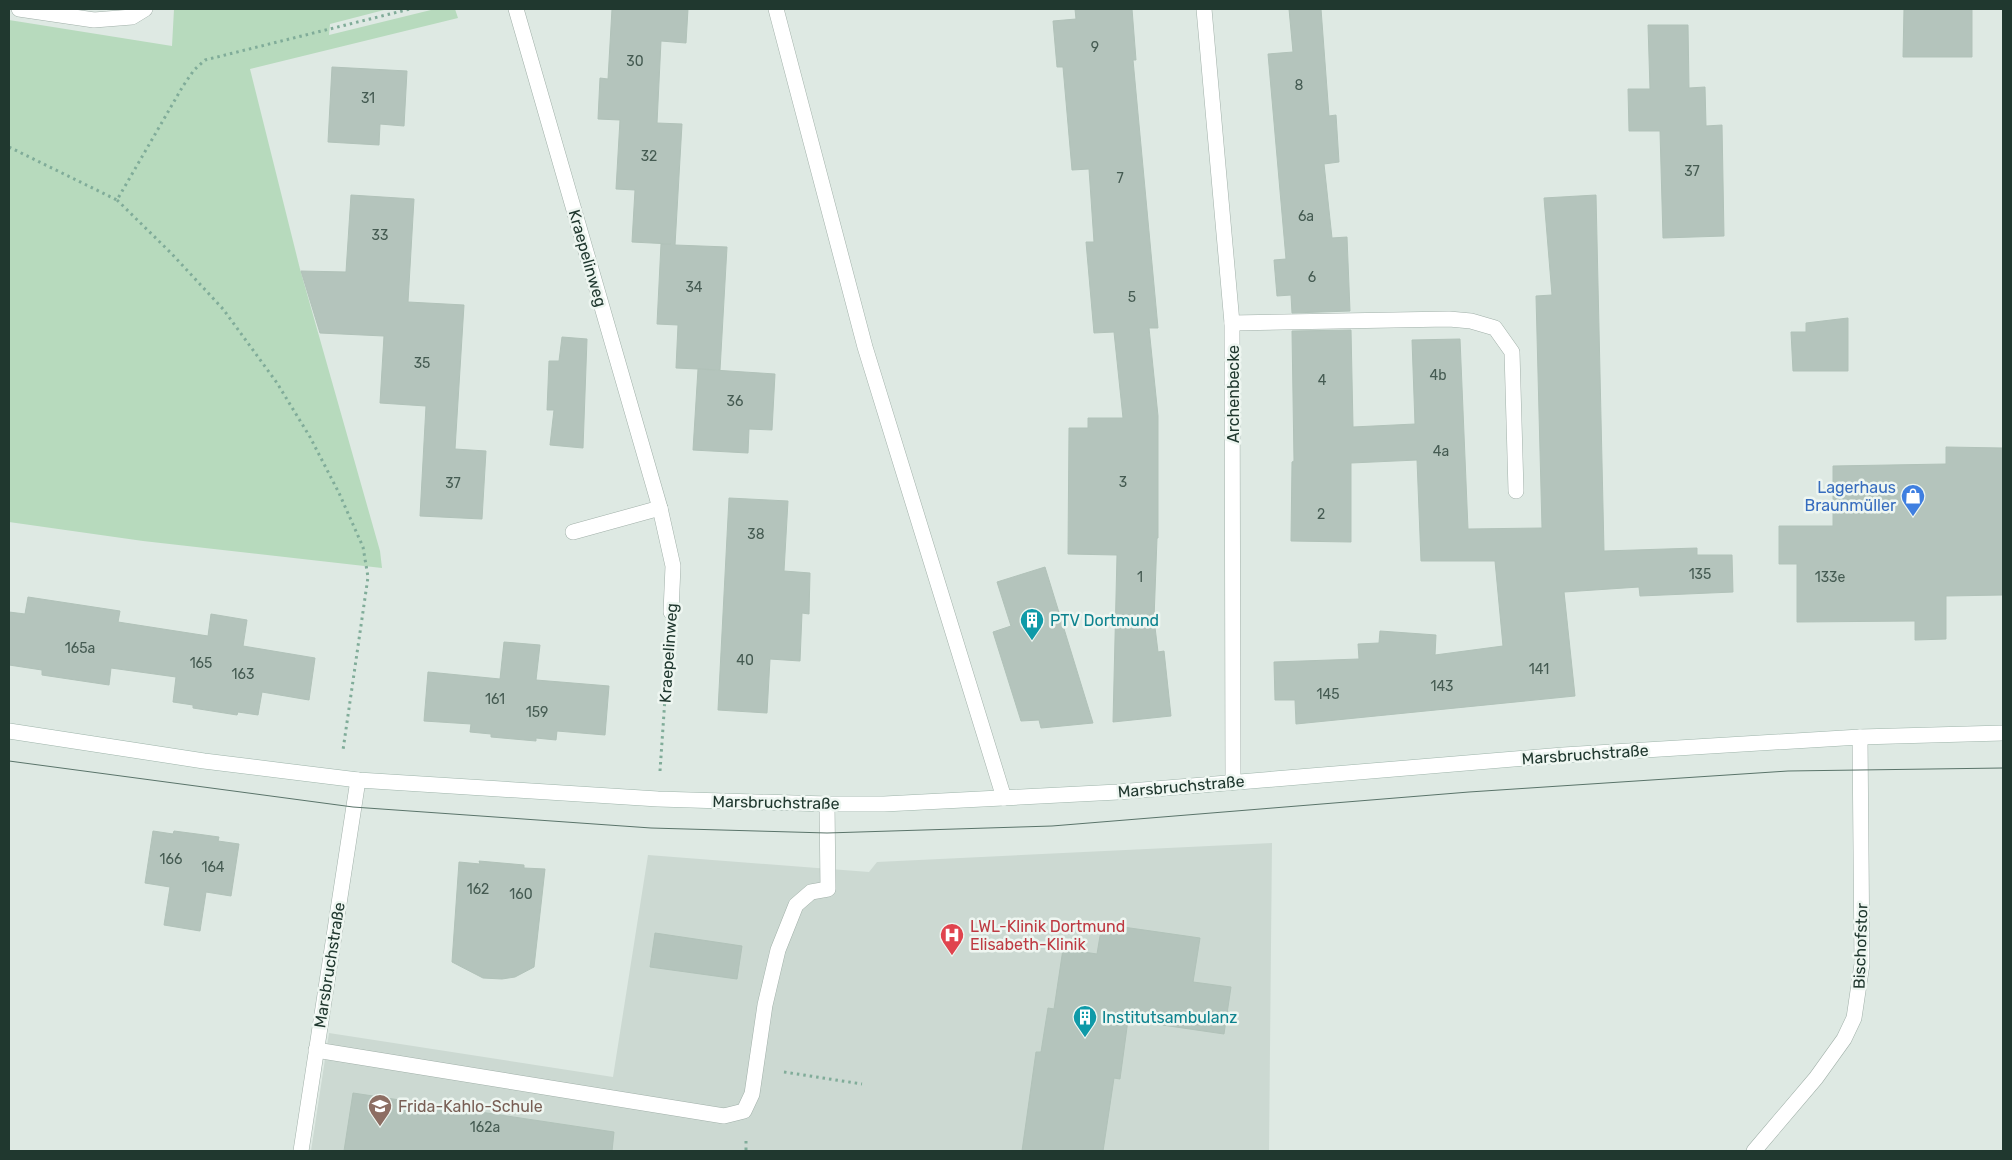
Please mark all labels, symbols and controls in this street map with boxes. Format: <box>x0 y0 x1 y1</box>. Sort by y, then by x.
house number: 9 <box>1091 39 1099 56</box>
house number: 30 <box>626 53 644 70</box>
house number: 8 <box>1295 77 1304 94</box>
house number: 31 <box>361 90 375 107</box>
house number: 32 <box>641 148 657 165</box>
house number: 37 <box>1684 163 1700 180</box>
house number: 7 <box>1116 170 1124 187</box>
street label: Kraepelinweg <box>565 207 610 309</box>
house number: 6a <box>1298 208 1314 225</box>
house number: 33 <box>372 227 388 244</box>
house number: 6 <box>1308 269 1316 286</box>
house number: 34 <box>685 279 703 296</box>
house number: 5 <box>1128 289 1136 306</box>
street label: Archenbecke <box>1224 345 1243 443</box>
house number: 35 <box>414 355 430 372</box>
house number: 4b <box>1429 367 1447 384</box>
house number: 4 <box>1318 372 1327 389</box>
house number: 36 <box>727 393 743 410</box>
house number: 4a <box>1433 443 1449 460</box>
house number: 3 <box>1119 474 1127 491</box>
house number: 37 <box>445 475 461 492</box>
place label: Lagerhaus Braunmüller <box>1805 478 1896 515</box>
shop icon: Lagerhaus Braunmüller <box>1900 483 1926 517</box>
house number: 2 <box>1317 506 1325 523</box>
house number: 38 <box>747 526 765 543</box>
house number: 135 <box>1689 566 1711 583</box>
house number: 1 <box>1137 569 1143 586</box>
house number: 133e <box>1815 569 1845 586</box>
street label: Kraepelinweg <box>656 602 681 704</box>
building icon: PTV Dortmund <box>1019 607 1045 641</box>
place label: PTV Dortmund <box>1050 611 1159 630</box>
house number: 165a <box>65 640 95 657</box>
house number: 40 <box>736 652 754 669</box>
house number: 165 <box>190 655 212 672</box>
house number: 141 <box>1529 661 1549 678</box>
house number: 163 <box>232 666 254 683</box>
house number: 143 <box>1430 678 1454 695</box>
house number: 145 <box>1316 686 1340 703</box>
house number: 161 <box>485 691 505 708</box>
house number: 159 <box>526 704 548 721</box>
street label: Marsbruchstraße <box>1521 741 1649 768</box>
street label: Marsbruchstraße <box>1117 771 1245 802</box>
street label: Marsbruchstraße <box>712 792 840 813</box>
house number: 166 <box>160 851 182 868</box>
house number: 164 <box>201 859 225 876</box>
house number: 162 <box>467 881 489 898</box>
house number: 160 <box>509 886 533 903</box>
street label: Marsbruchstraße <box>310 901 349 1029</box>
street label: Bischofstor <box>1850 903 1871 989</box>
place label: LWL-Klinik Dortmund Elisabeth-Klinik <box>970 917 1125 954</box>
hospital icon: LWL-Klinik Dortmund Elisabeth-Klinik <box>939 922 965 956</box>
building icon: Institutsambulanz <box>1072 1004 1098 1038</box>
place label: Institutsambulanz <box>1102 1008 1237 1027</box>
school or university icon: Frida-Kahlo-Schule <box>367 1093 393 1127</box>
place label: Frida-Kahlo-Schule <box>398 1097 543 1116</box>
house number: 162a <box>470 1119 500 1136</box>

